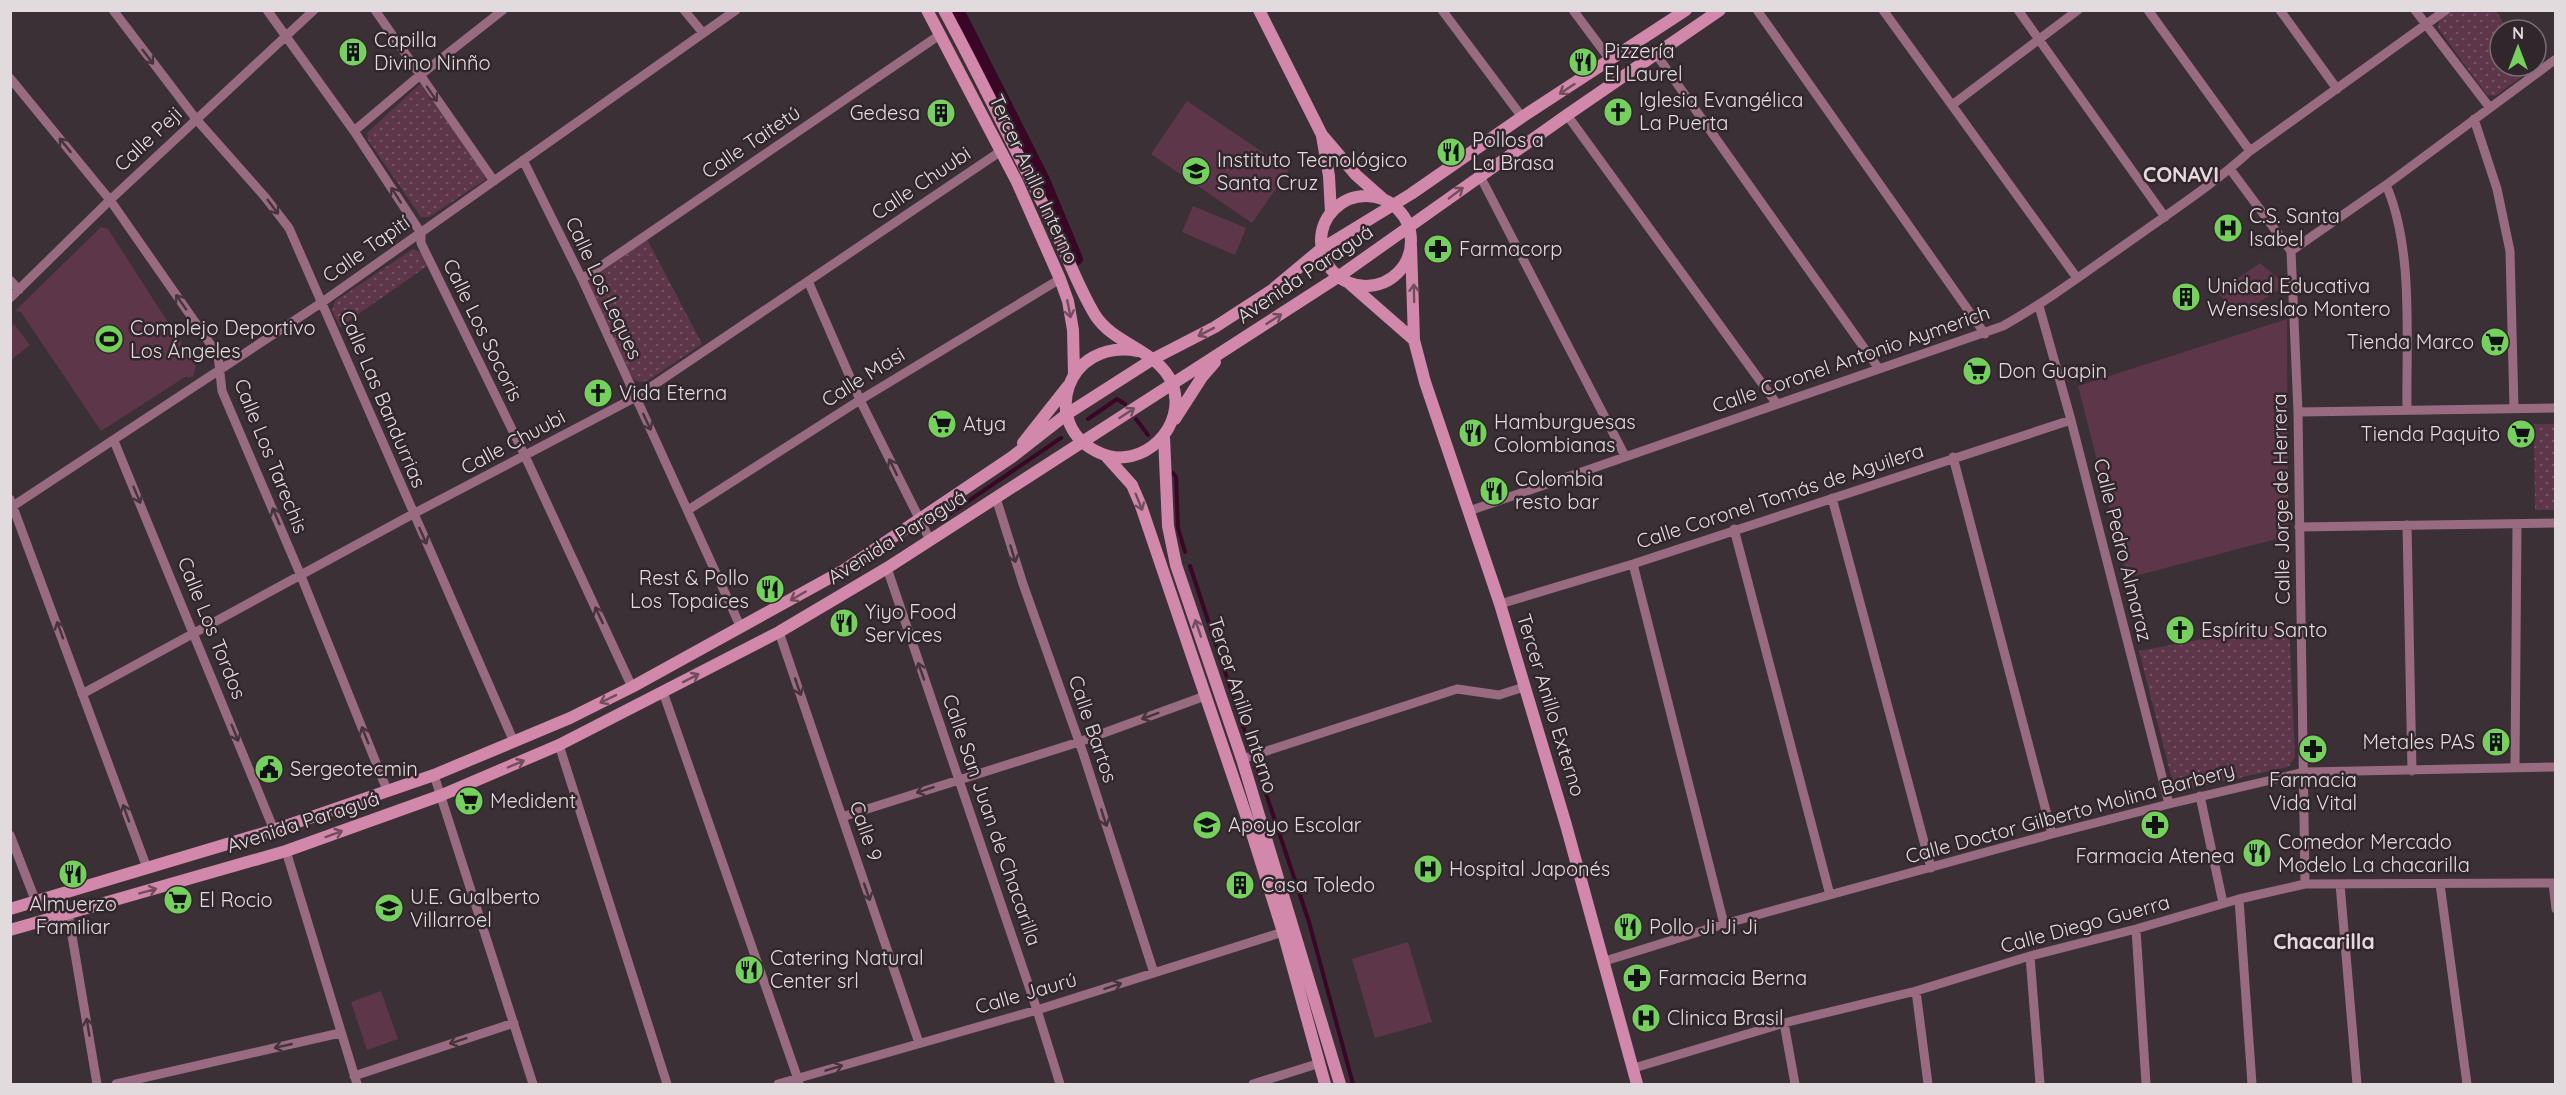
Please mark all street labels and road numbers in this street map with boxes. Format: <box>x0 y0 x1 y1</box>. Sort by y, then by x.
street label: Tercer Anillo Interno <box>984 90 1085 268</box>
street label: Calle Taitetú <box>697 99 805 184</box>
street label: Calle Peji <box>109 101 187 176</box>
street label: Calle Chuubi <box>866 140 975 225</box>
street label: Calle Tapití <box>317 209 415 288</box>
street label: Calle Los Leques <box>560 212 648 363</box>
street label: Avenida Paraguá <box>1232 219 1378 328</box>
street label: Calle Los Socoris <box>438 254 529 405</box>
street label: Calle Coronel Antonio Aymerich <box>1709 299 1993 418</box>
street label: Calle Las Bandurrias <box>335 306 432 491</box>
street label: Calle Masi <box>817 341 909 412</box>
street label: Calle Los Tarechis <box>229 375 314 537</box>
street label: Calle Jorge de Herrera <box>2266 393 2295 605</box>
street label: Calle Chuubi <box>456 404 569 479</box>
street label: Calle Coronel Tomás de Aguilera <box>1633 437 1927 554</box>
street label: Calle Pedro Almaraz <box>2089 456 2158 644</box>
street label: Avenida Paraguá <box>823 484 971 589</box>
street label: Calle Los Tordos <box>173 553 252 703</box>
street label: Tercer Anillo Externo <box>1512 610 1591 799</box>
street label: Tercer Anillo Interno <box>1203 613 1284 796</box>
street label: Calle Bartos <box>1063 672 1124 786</box>
street label: Calle San Juan de Chacarilla <box>938 691 1047 949</box>
street label: Calle Doctor Gilberto Molina Barbery <box>1902 756 2237 869</box>
street label: Avenida Paraguá <box>223 785 382 858</box>
street label: Calle 9 <box>845 797 888 864</box>
street label: Calle Diego Guerra <box>1997 889 2172 958</box>
street label: Calle Jaurú <box>972 966 1080 1019</box>

